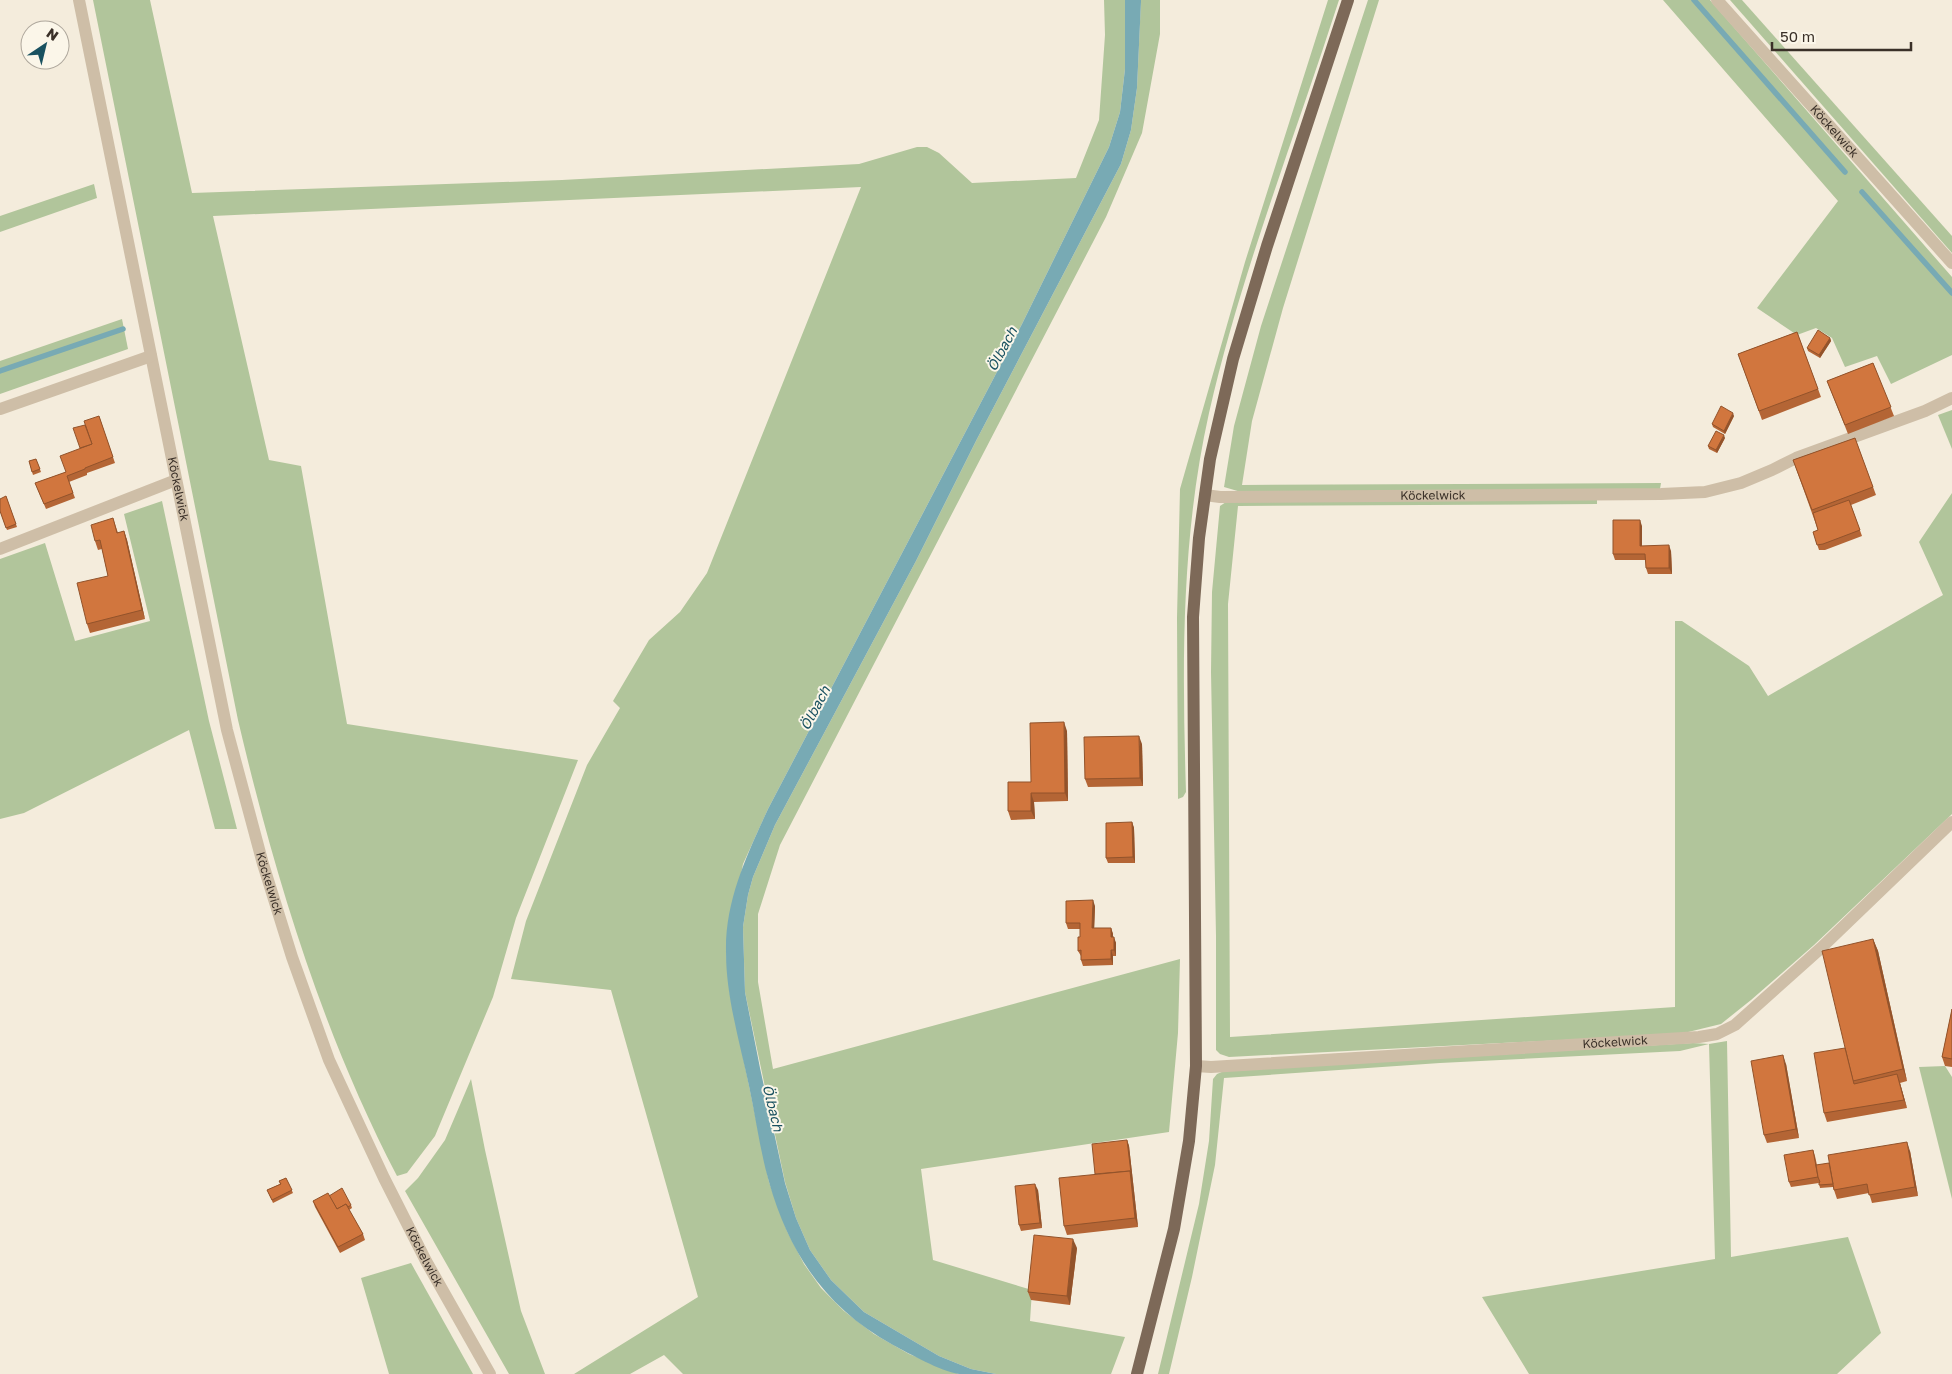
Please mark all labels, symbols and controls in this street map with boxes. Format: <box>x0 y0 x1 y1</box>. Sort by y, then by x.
north arrow <box>20 20 70 70</box>
scale bar <box>1772 20 1911 52</box>
text: N <box>44 24 62 44</box>
text: 50 m <box>1780 27 1815 45</box>
street label: Köckelwick <box>1807 102 1862 160</box>
water label: Ölbach <box>983 323 1021 374</box>
street label: Köckelwick <box>165 455 193 523</box>
street label: Köckelwick <box>1400 487 1466 503</box>
water label: Ölbach <box>796 682 834 733</box>
street label: Köckelwick <box>253 850 286 917</box>
street label: Köckelwick <box>1582 1032 1648 1051</box>
water label: Ölbach <box>759 1083 788 1134</box>
street label: Köckelwick <box>403 1224 447 1289</box>

